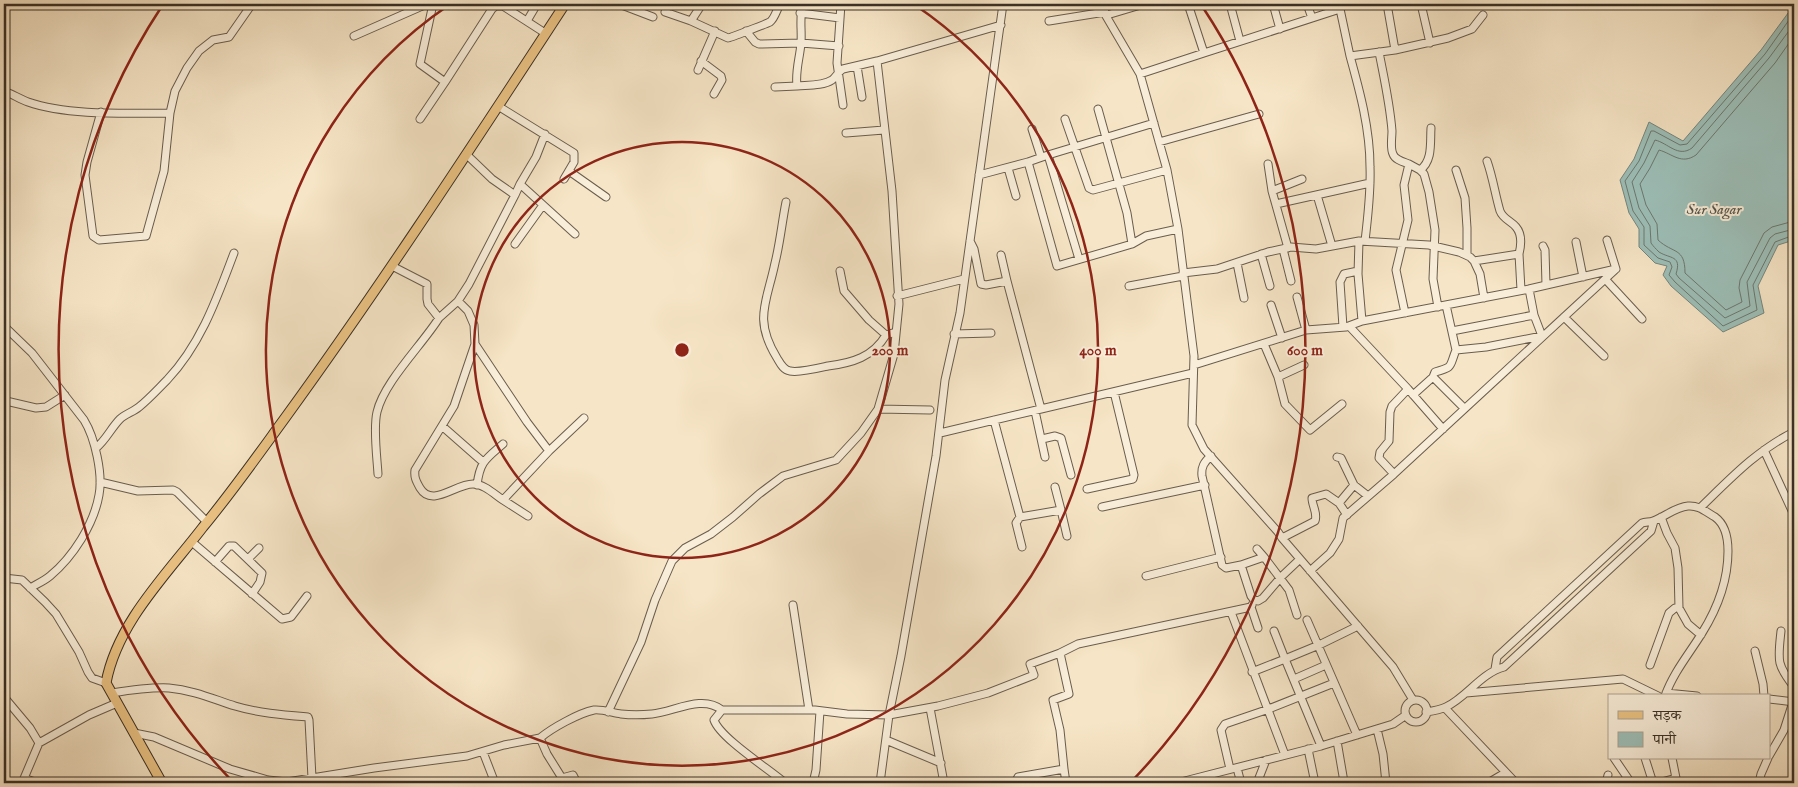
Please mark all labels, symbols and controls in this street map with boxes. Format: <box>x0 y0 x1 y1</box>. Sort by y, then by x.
water label: Sur Sagar <box>1687 200 1742 220</box>
centre of rings <box>673 341 691 359</box>
text: 200 m <box>872 341 909 360</box>
text: 400 m <box>1080 341 1117 360</box>
text: 600 m <box>1287 341 1323 360</box>
legend <box>1608 694 1770 760</box>
text: सड़क <box>1652 706 1682 725</box>
text: पानी <box>1652 730 1677 749</box>

